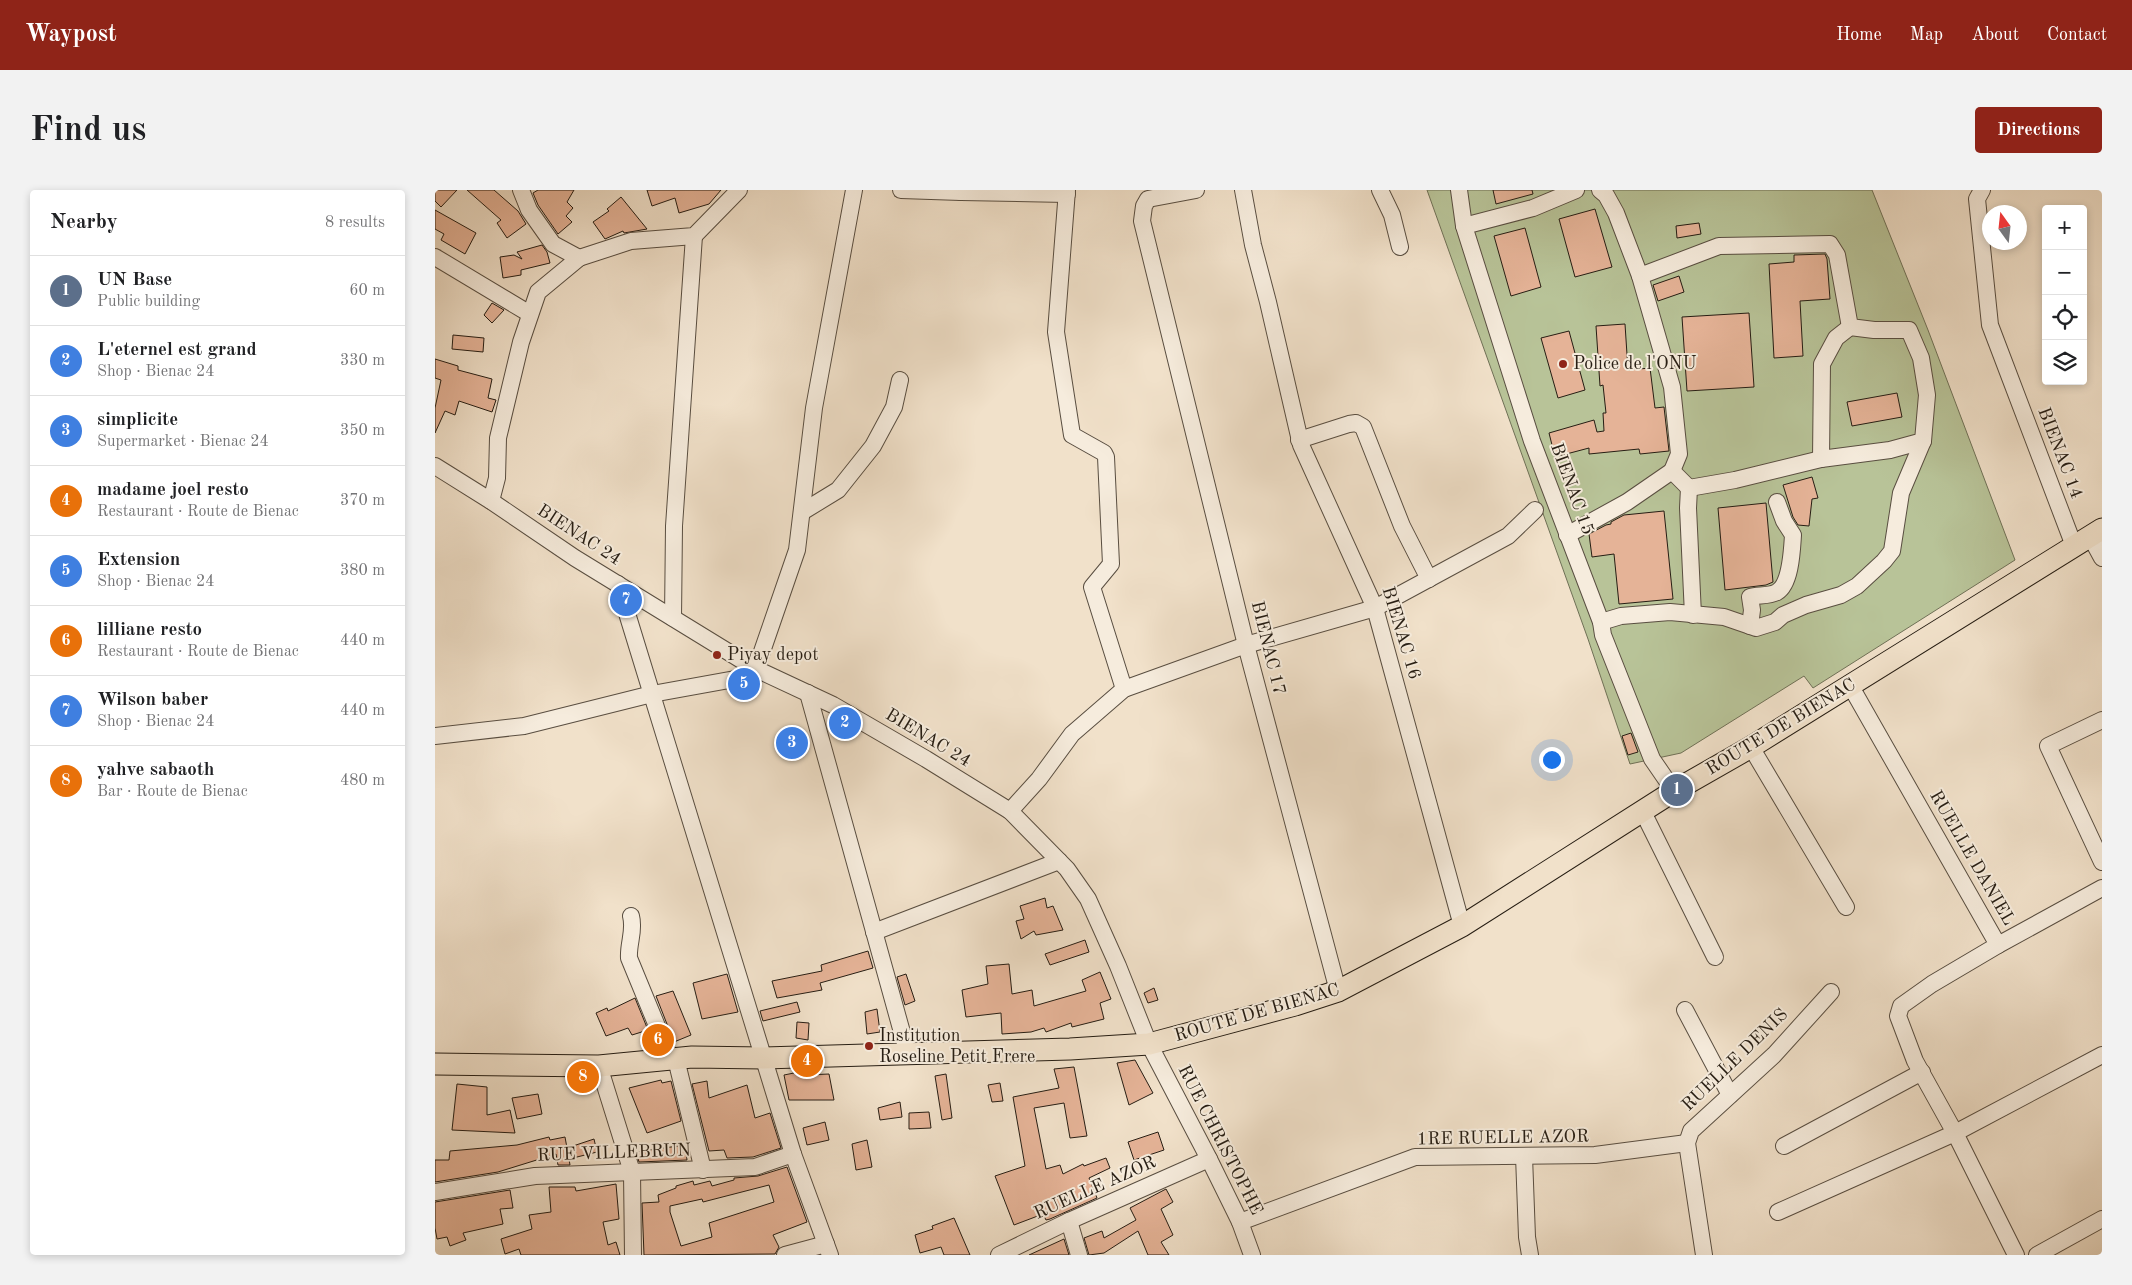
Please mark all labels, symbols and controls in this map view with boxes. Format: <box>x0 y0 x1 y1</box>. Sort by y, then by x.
text: Waypost <box>25 23 117 47</box>
text: Home <box>1836 26 1882 44</box>
text: Map <box>1910 26 1943 44</box>
text: About <box>1971 26 2019 44</box>
text: Contact <box>2047 26 2107 44</box>
button: Directions <box>1975 107 2102 153</box>
text: Find us <box>30 113 146 148</box>
north arrow <box>1982 205 2027 250</box>
map controls <box>2042 205 2087 385</box>
button: + <box>2042 205 2087 250</box>
text: Nearby <box>50 212 118 233</box>
text: 8 results <box>325 215 385 231</box>
button: − <box>2042 250 2087 295</box>
text: UN Base <box>97 271 172 290</box>
text: 1 <box>61 283 71 299</box>
text: 60 m <box>349 283 385 299</box>
text: Public building <box>97 294 200 310</box>
button: locate <box>2042 295 2087 340</box>
button: layers <box>2042 340 2087 385</box>
text: L'eternel est grand <box>97 341 257 360</box>
text: 2 <box>61 353 71 369</box>
text: 330 m <box>340 353 385 369</box>
place label: Police de l'ONU <box>1573 355 1697 373</box>
marker: Police de l'ONU <box>1557 358 1569 370</box>
text: Shop · Bienac 24 <box>97 364 215 380</box>
street label: BIENAC 14 <box>2034 405 2086 501</box>
text: simplicite <box>97 411 178 430</box>
text: 3 <box>61 423 71 439</box>
text: 350 m <box>340 423 385 439</box>
text: Supermarket · Bienac 24 <box>97 434 269 450</box>
street label: BIENAC 15 <box>1547 441 1597 537</box>
text: madame joel resto <box>97 481 249 500</box>
text: 4 <box>61 493 71 509</box>
text: 370 m <box>340 493 385 509</box>
street label: BIENAC 24 <box>534 501 624 569</box>
text: Restaurant · Route de Bienac <box>97 504 299 520</box>
text: Extension <box>97 551 180 570</box>
text: 5 <box>61 563 71 579</box>
text: 380 m <box>340 563 385 579</box>
text: Shop · Bienac 24 <box>97 574 215 590</box>
pin: 7 <box>610 581 642 619</box>
street label: BIENAC 16 <box>1378 584 1424 682</box>
street label: BIENAC 17 <box>1248 599 1288 697</box>
text: lilliane resto <box>97 621 202 640</box>
text: 6 <box>61 633 71 649</box>
text: 440 m <box>340 633 385 649</box>
text: Restaurant · Route de Bienac <box>97 644 299 660</box>
place label: Piyay depot <box>727 646 818 664</box>
marker: Piyay depot <box>711 649 723 661</box>
pin: 5 <box>728 665 760 703</box>
street label: ROUTE DE BIENAC <box>1703 675 1859 779</box>
text: Wilson baber <box>97 691 208 710</box>
text: 7 <box>61 703 71 719</box>
text: 440 m <box>340 703 385 719</box>
pin: 2 <box>829 704 861 742</box>
street label: BIENAC 24 <box>882 706 974 770</box>
text: Shop · Bienac 24 <box>97 714 215 730</box>
pin: 3 <box>776 724 808 762</box>
your location <box>1539 747 1565 773</box>
text: yahve sabaoth <box>97 761 214 780</box>
pin: 1 <box>1661 771 1693 809</box>
text: 8 <box>61 773 71 789</box>
text: 480 m <box>340 773 385 789</box>
text: Bar · Route de Bienac <box>97 784 248 800</box>
street label: RUELLE DANIEL <box>1926 788 2018 928</box>
street label: ROUTE DE BIENAC <box>1172 981 1342 1045</box>
street label: RUELLE DENIS <box>1679 1005 1791 1115</box>
pin: 6 <box>642 1021 674 1059</box>
place label: Institution Roseline Petit Frere <box>879 1027 1035 1066</box>
marker: Institution Roseline Petit Frere <box>863 1040 875 1052</box>
pin: 4 <box>791 1042 823 1080</box>
pin: 8 <box>567 1058 599 1096</box>
street label: RUE CHRISTOPHE <box>1174 1062 1266 1218</box>
street label: 1RE RUELLE AZOR <box>1417 1127 1589 1148</box>
street label: RUE VILLEBRUN <box>537 1141 691 1165</box>
street label: RUELLE AZOR <box>1031 1153 1159 1223</box>

